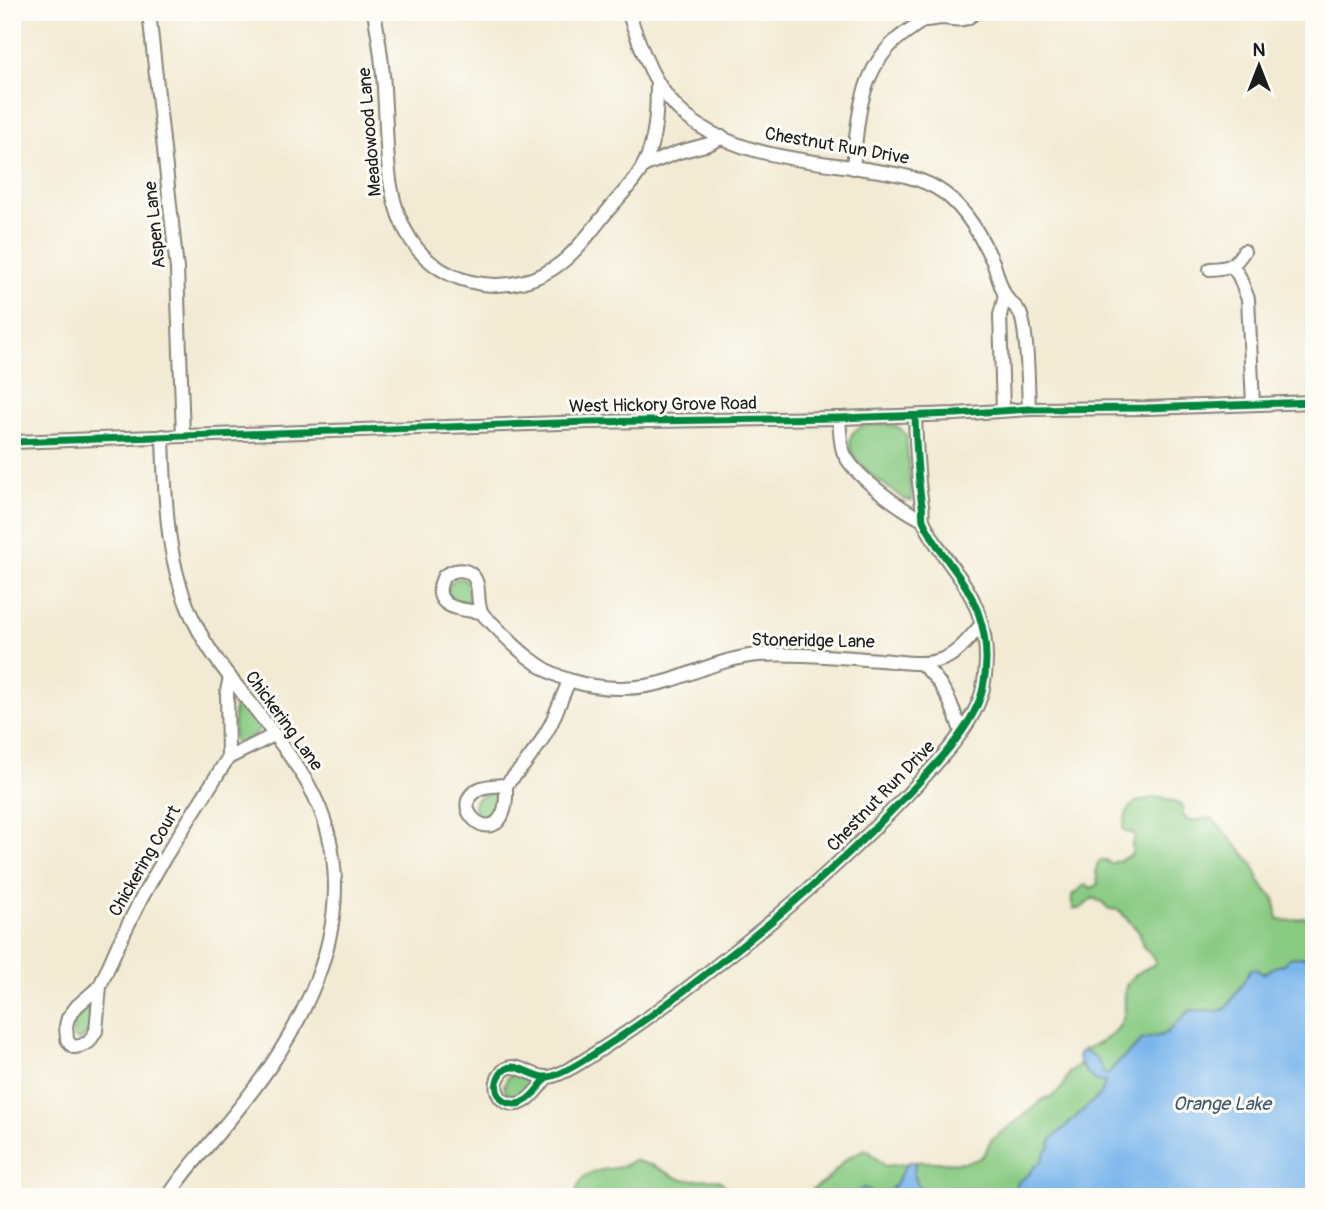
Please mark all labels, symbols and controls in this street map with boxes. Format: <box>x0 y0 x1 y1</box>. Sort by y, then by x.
north arrow <box>1224 32 1294 102</box>
text: N <box>1253 38 1266 62</box>
street label: Meadowood Lane <box>353 66 387 197</box>
street label: Chestnut Run Drive <box>763 122 911 170</box>
street label: Aspen Lane <box>139 180 171 270</box>
street label: West Hickory Grove Road <box>569 392 757 418</box>
street label: Stoneridge Lane <box>751 628 875 654</box>
street label: Chickering Lane <box>240 666 328 776</box>
street label: Chestnut Run Drive <box>822 735 940 857</box>
street label: Chickering Court <box>104 801 186 921</box>
water label: Orange Lake <box>1173 1092 1273 1116</box>

